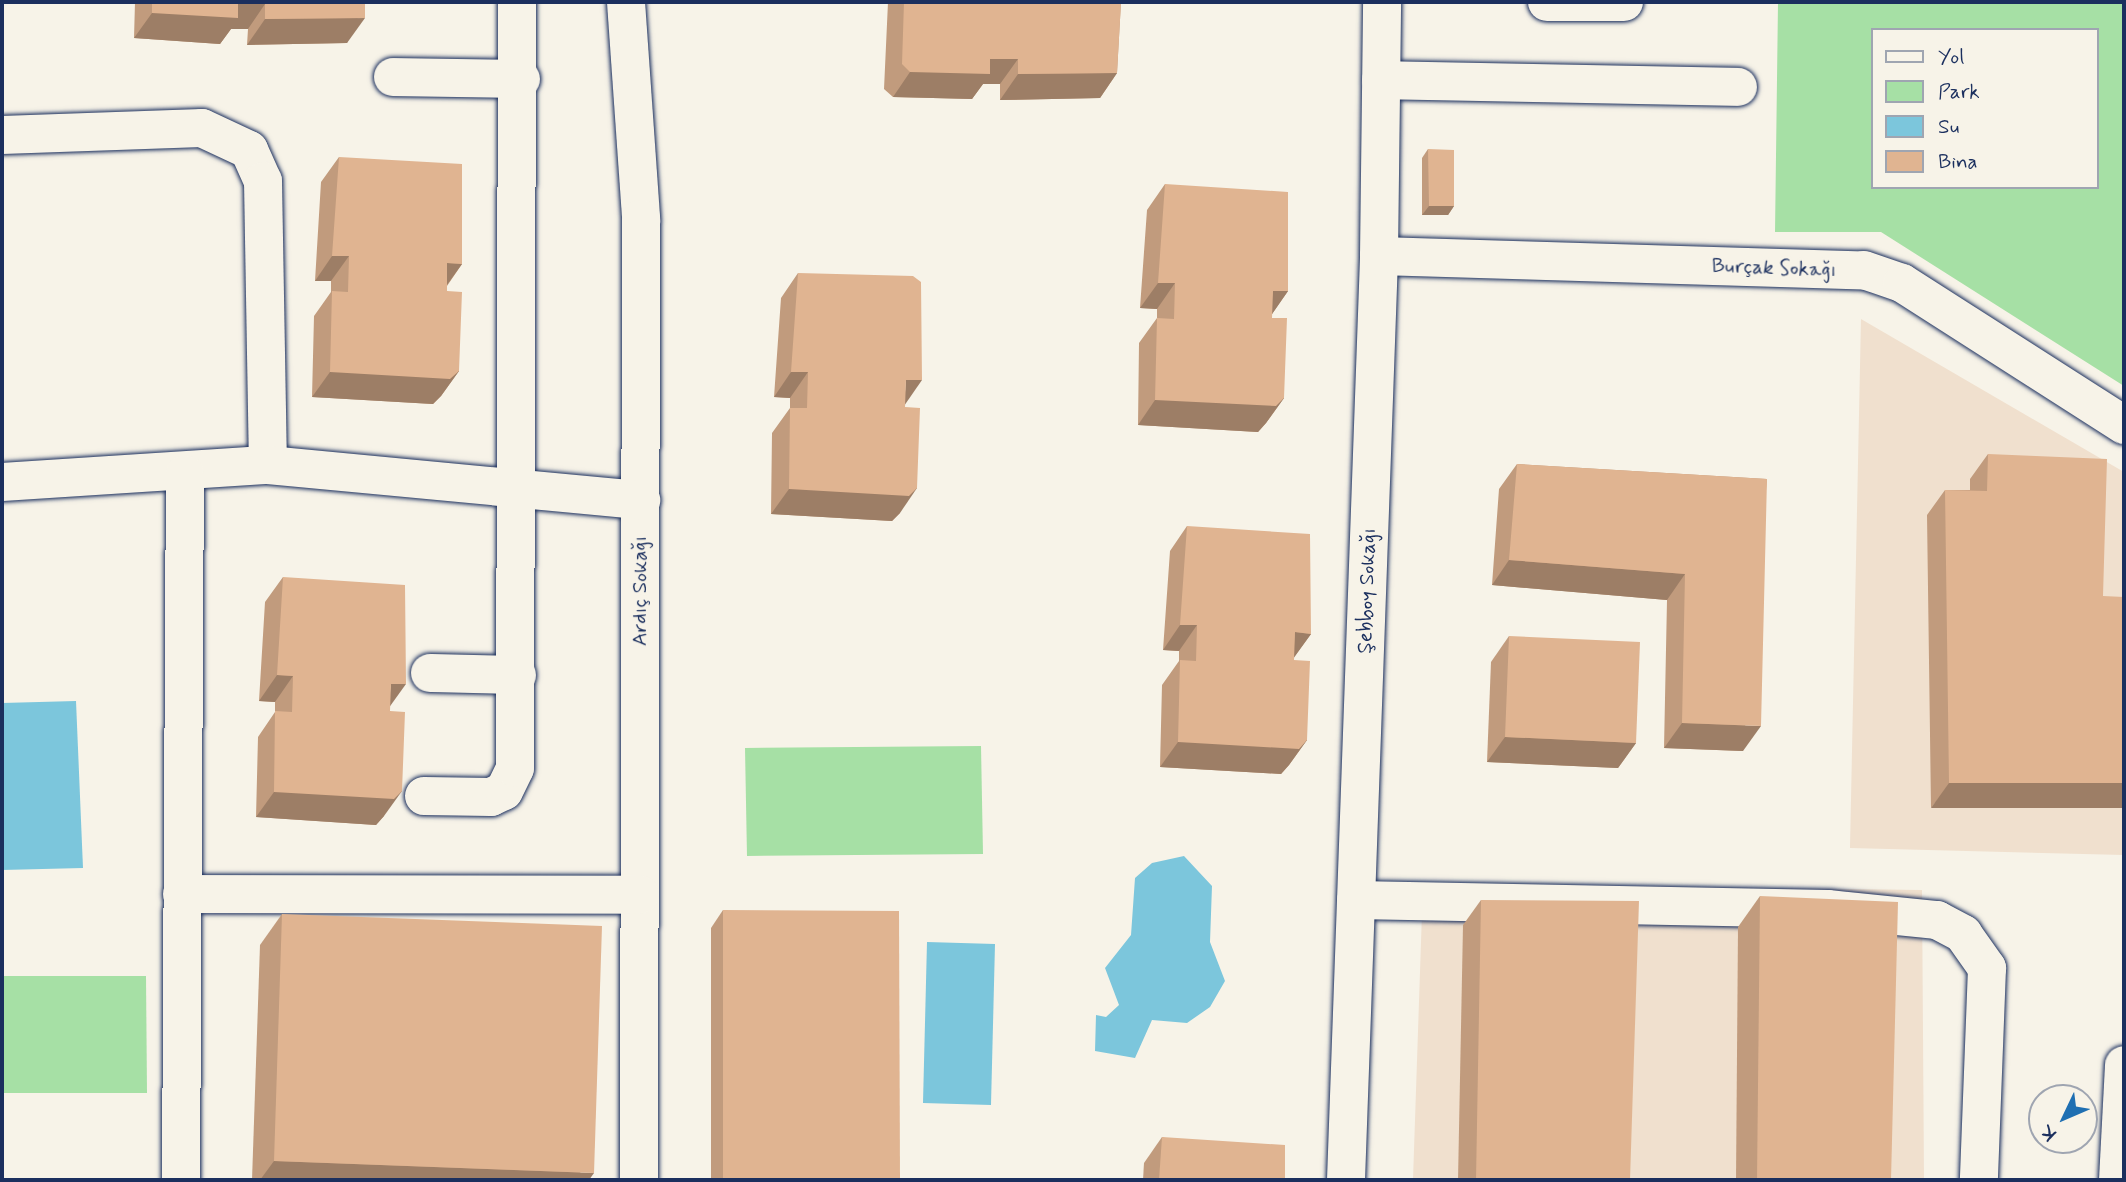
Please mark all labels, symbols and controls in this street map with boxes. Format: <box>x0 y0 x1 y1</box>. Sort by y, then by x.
legend <box>1870 28 2098 189</box>
text: Yol <box>1938 43 1964 71</box>
text: Park <box>1938 78 1980 106</box>
text: Su <box>1938 113 1959 141</box>
text: Bina <box>1938 148 1978 176</box>
street label: Burçak Sokağı <box>1711 253 1837 283</box>
street label: Şebboy Sokağı <box>1352 527 1382 655</box>
street label: Ardıç Sokağı <box>627 536 653 646</box>
north arrow <box>2028 1084 2098 1154</box>
text: K <box>2035 1119 2063 1146</box>

